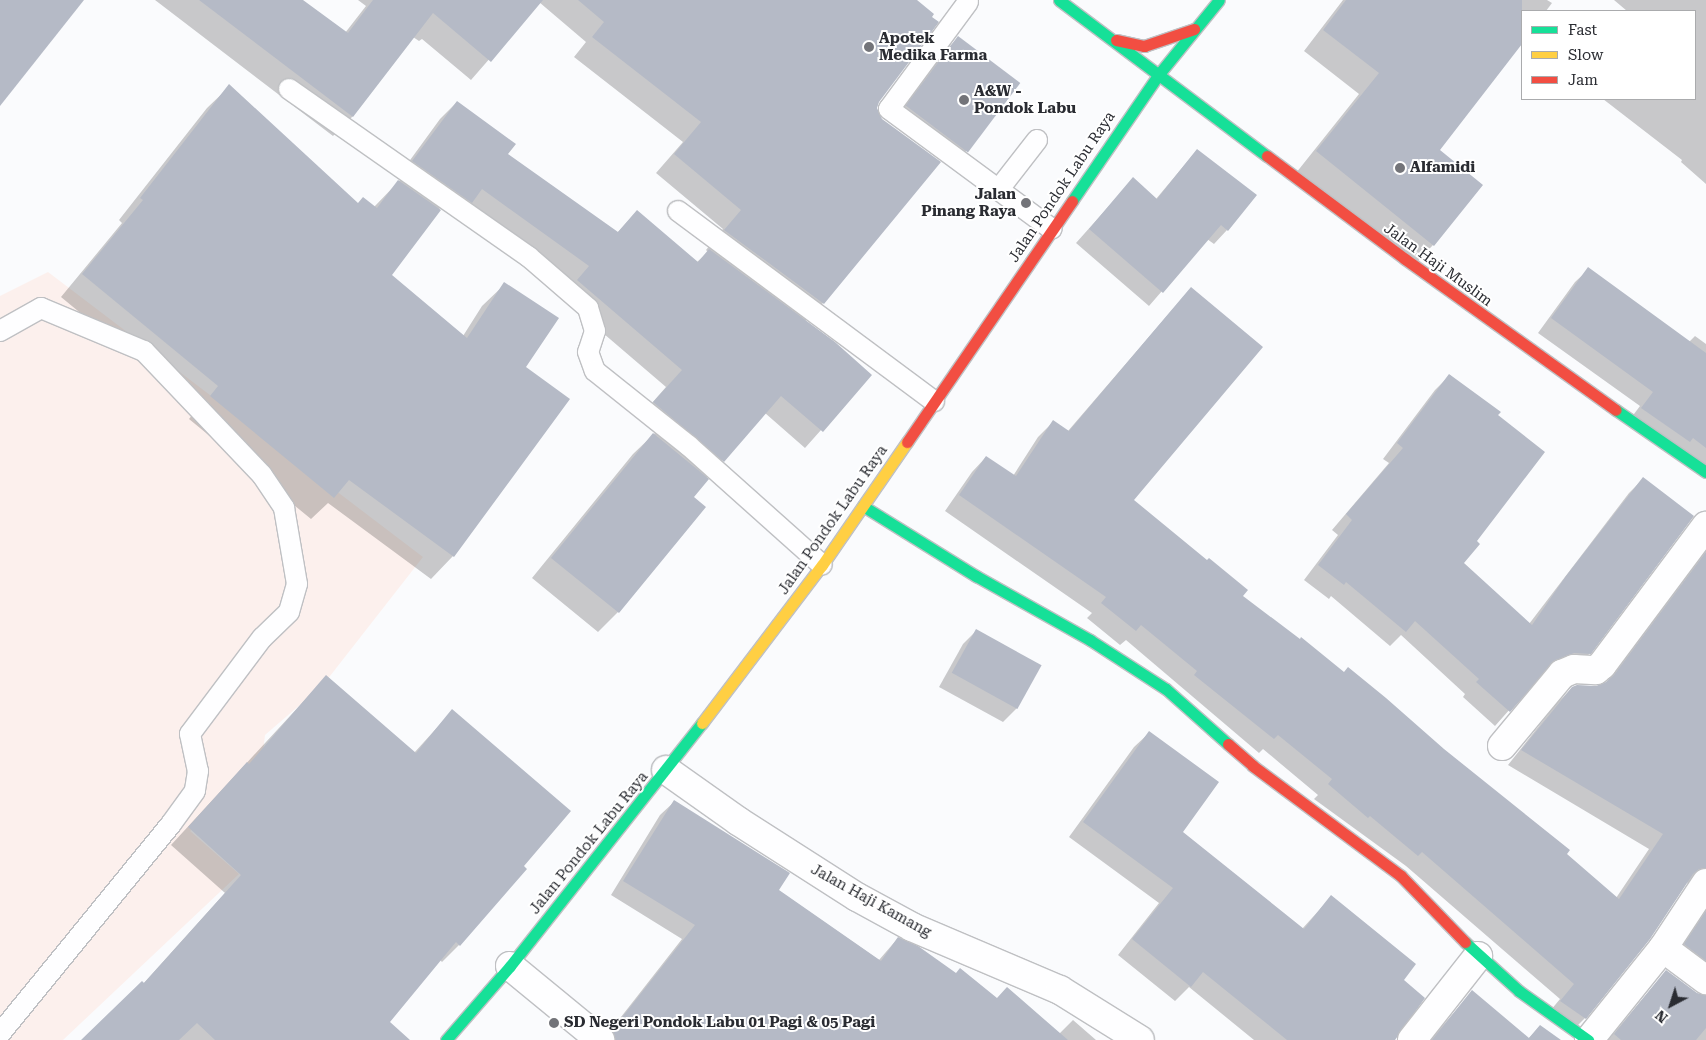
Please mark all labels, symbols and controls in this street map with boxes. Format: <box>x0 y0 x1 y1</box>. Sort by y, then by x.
legend <box>1521 10 1696 100</box>
text: Fast <box>1568 21 1597 39</box>
place label: Apotek Medika Farma <box>879 29 987 64</box>
marker: Apotek Medika Farma <box>863 41 875 53</box>
text: Slow <box>1568 46 1603 64</box>
text: Jam <box>1568 71 1598 89</box>
place label: A&W - Pondok Labu <box>974 82 1076 117</box>
marker: A&W - Pondok Labu <box>958 94 970 106</box>
street label: Jalan Pondok Labu Raya <box>1005 108 1119 266</box>
place label: Alfamidi <box>1410 159 1475 177</box>
marker: Alfamidi <box>1394 162 1406 174</box>
place label: Jalan Pinang Raya <box>921 185 1016 220</box>
marker: Jalan Pinang Raya <box>1020 197 1032 209</box>
street label: Jalan Haji Muslim <box>1380 220 1496 310</box>
street label: Jalan Pondok Labu Raya <box>775 442 891 598</box>
street label: Jalan Pondok Labu Raya <box>526 768 652 918</box>
street label: Jalan Haji Kamang <box>808 860 934 942</box>
north arrow <box>1646 980 1696 1030</box>
text: N <box>1652 1007 1671 1026</box>
place label: SD Negeri Pondok Labu 01 Pagi & 05 Pagi <box>564 1014 875 1032</box>
marker: SD Negeri Pondok Labu 01 Pagi & 05 Pagi <box>548 1017 560 1029</box>

